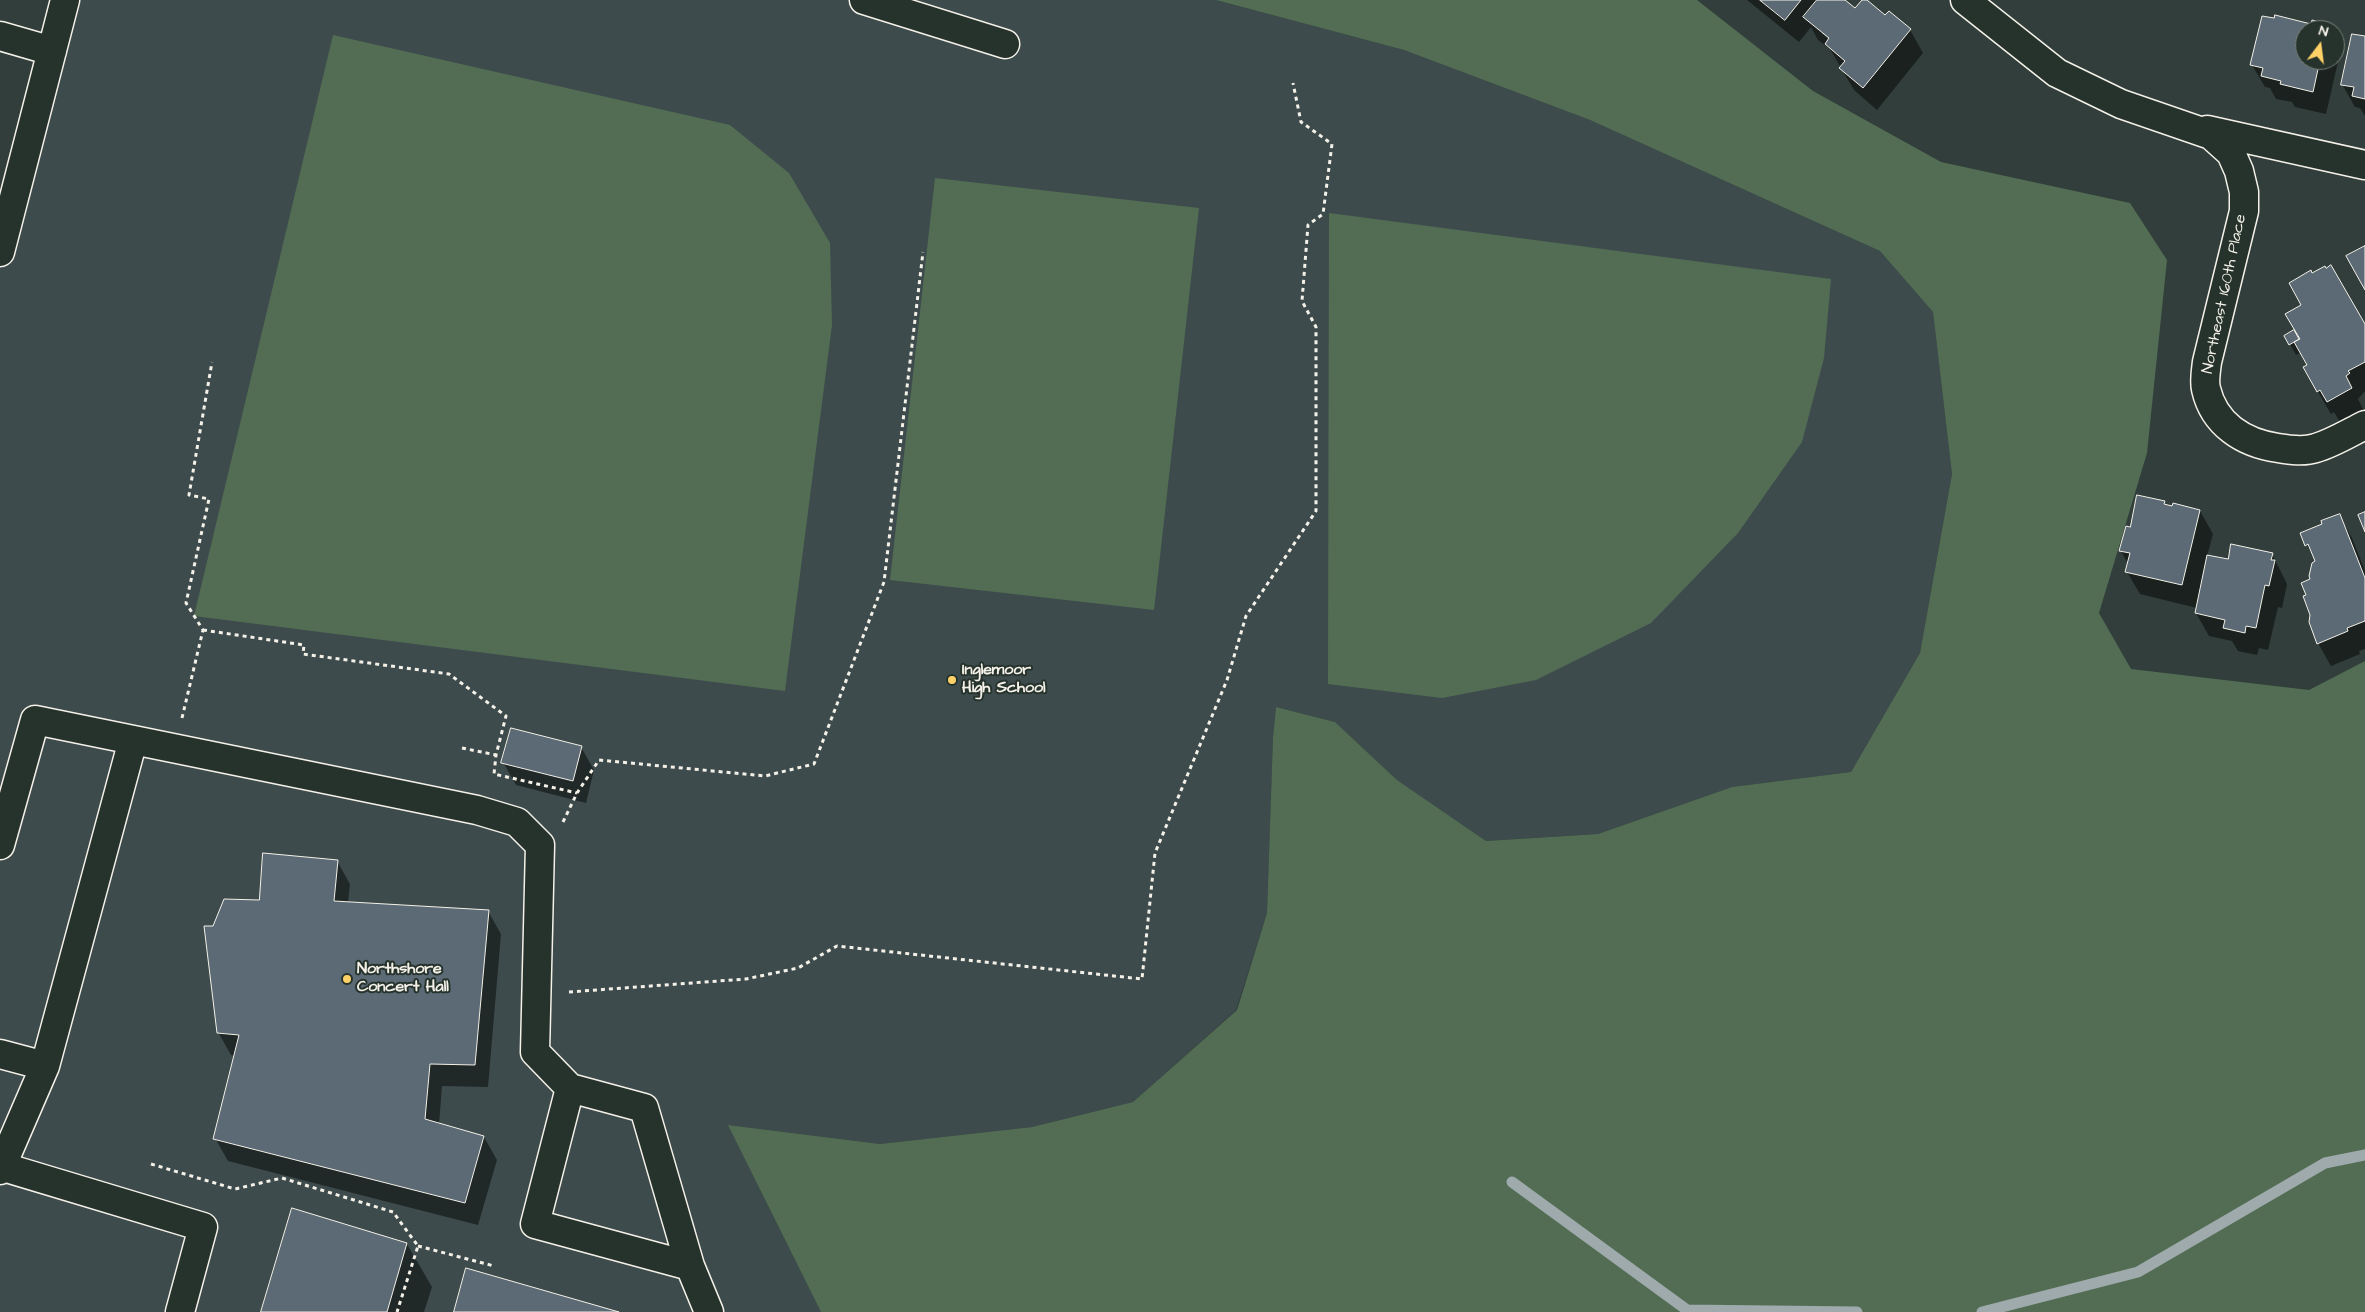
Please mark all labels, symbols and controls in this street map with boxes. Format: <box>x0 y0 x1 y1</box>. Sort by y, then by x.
north arrow <box>2295 20 2345 70</box>
text: N <box>2317 21 2330 42</box>
street label: Northeast 160th Place <box>2199 212 2251 376</box>
place label: Inglemoor High School <box>962 661 1046 699</box>
marker: Inglemoor High School <box>946 674 958 686</box>
place label: Northshore Concert Hall <box>357 960 449 998</box>
marker: Northshore Concert Hall <box>341 973 353 985</box>

